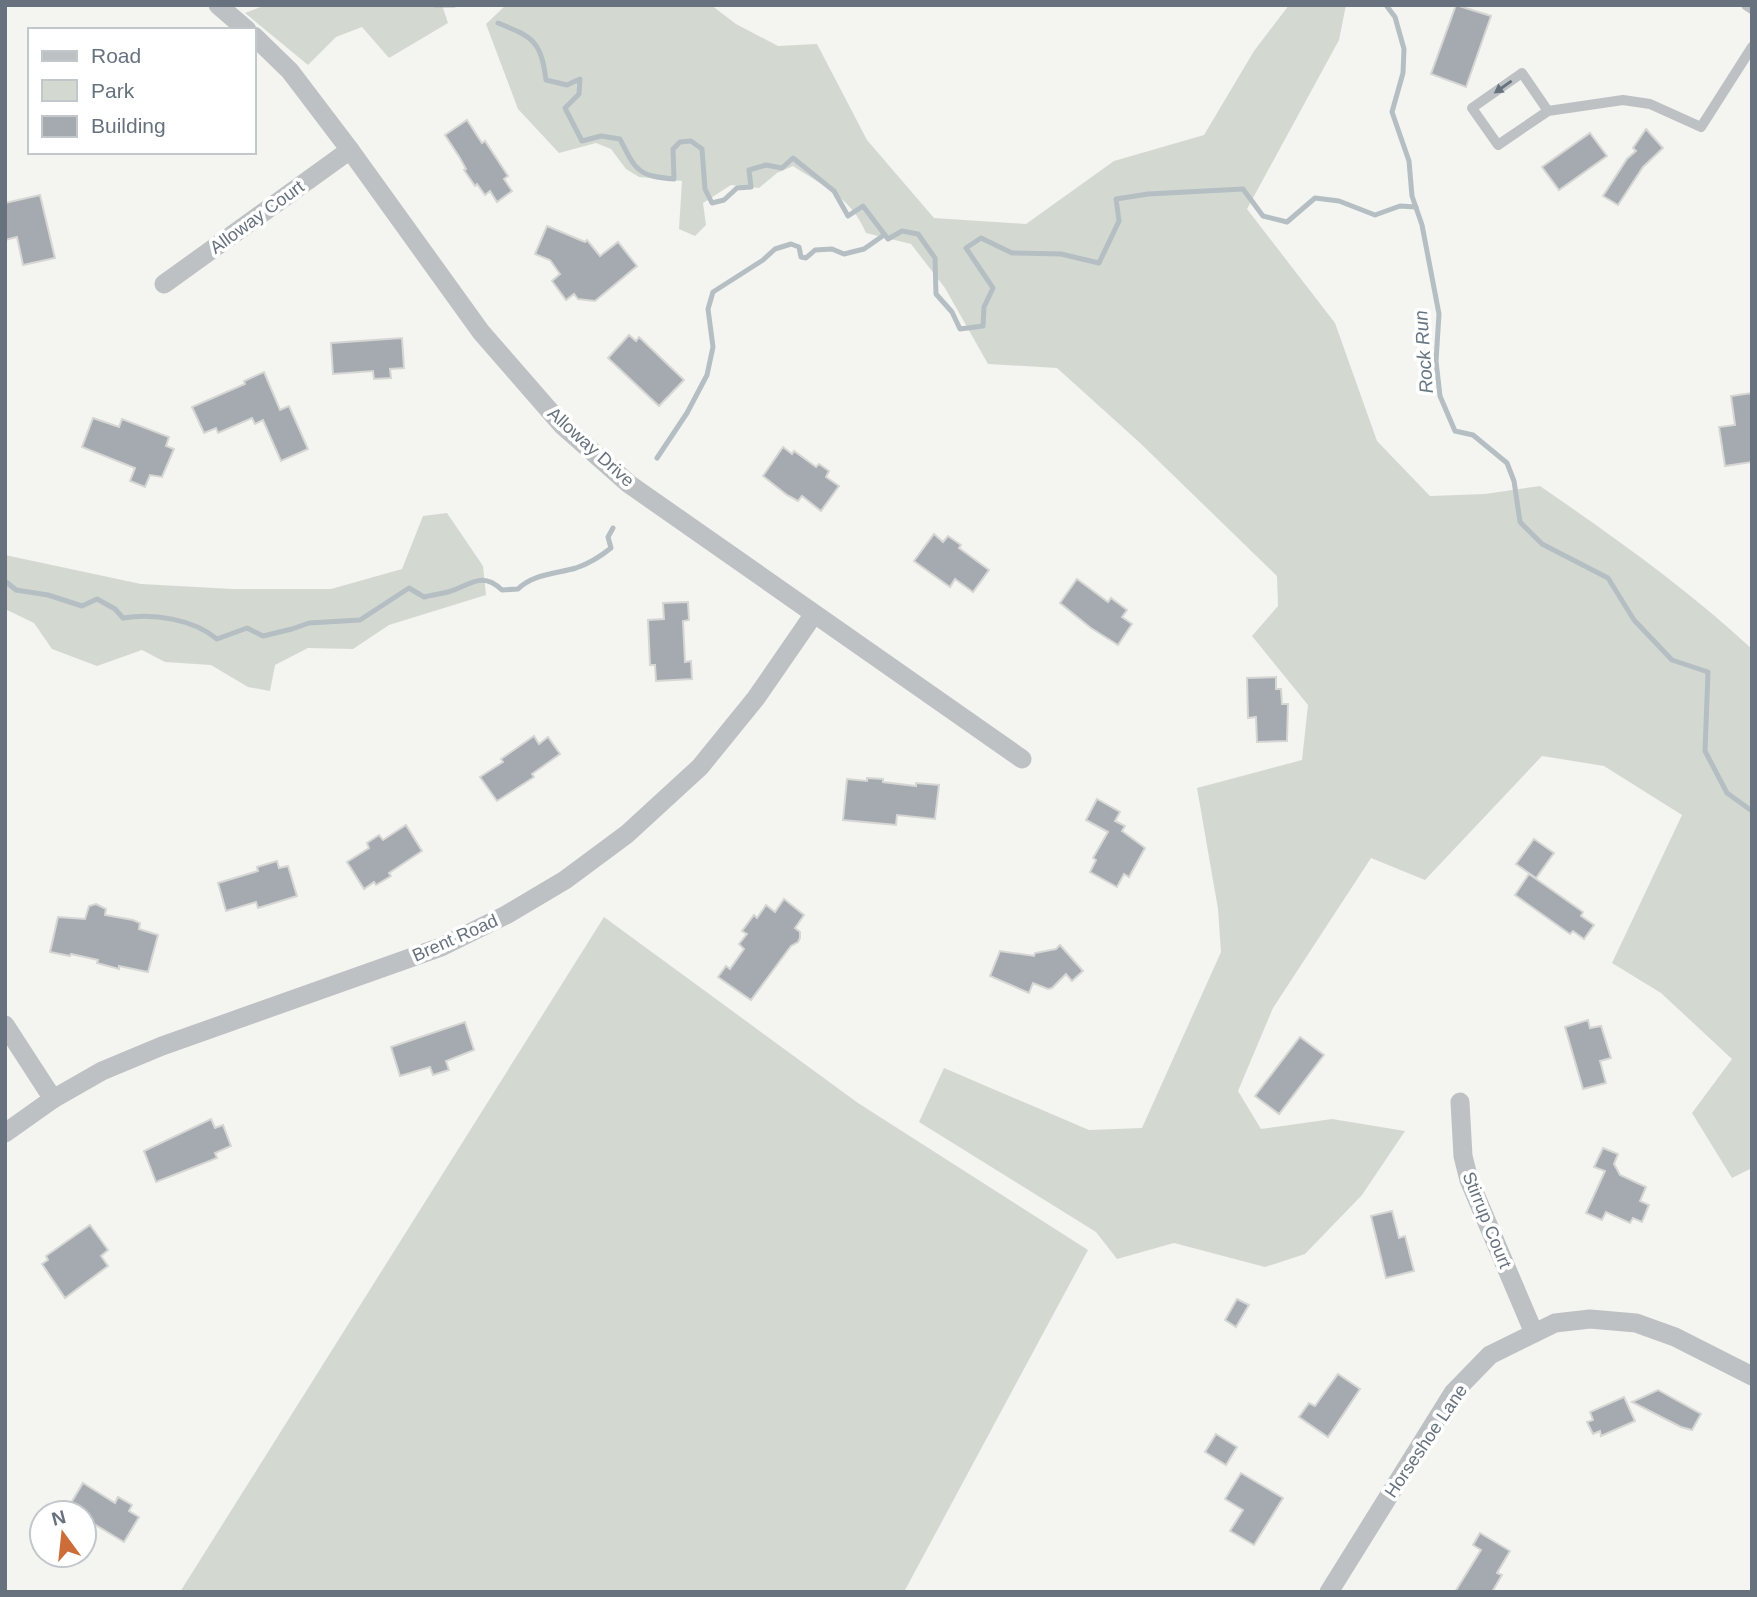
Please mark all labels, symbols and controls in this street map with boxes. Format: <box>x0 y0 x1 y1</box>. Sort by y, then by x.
legend <box>28 28 256 154</box>
text: Road <box>91 44 141 67</box>
text: Park <box>91 79 135 102</box>
one-way arrow <box>1494 80 1512 94</box>
text: Building <box>91 114 166 137</box>
street label: Alloway Court <box>206 176 308 258</box>
water label: Rock Run <box>1410 310 1437 394</box>
street label: Alloway Drive <box>544 403 638 491</box>
street label: Brent Road <box>409 910 501 966</box>
street label: Stirrup Court <box>1459 1169 1515 1271</box>
street label: Horseshoe Lane <box>1381 1381 1471 1501</box>
north arrow <box>28 1499 98 1569</box>
text: N <box>49 1506 68 1530</box>

